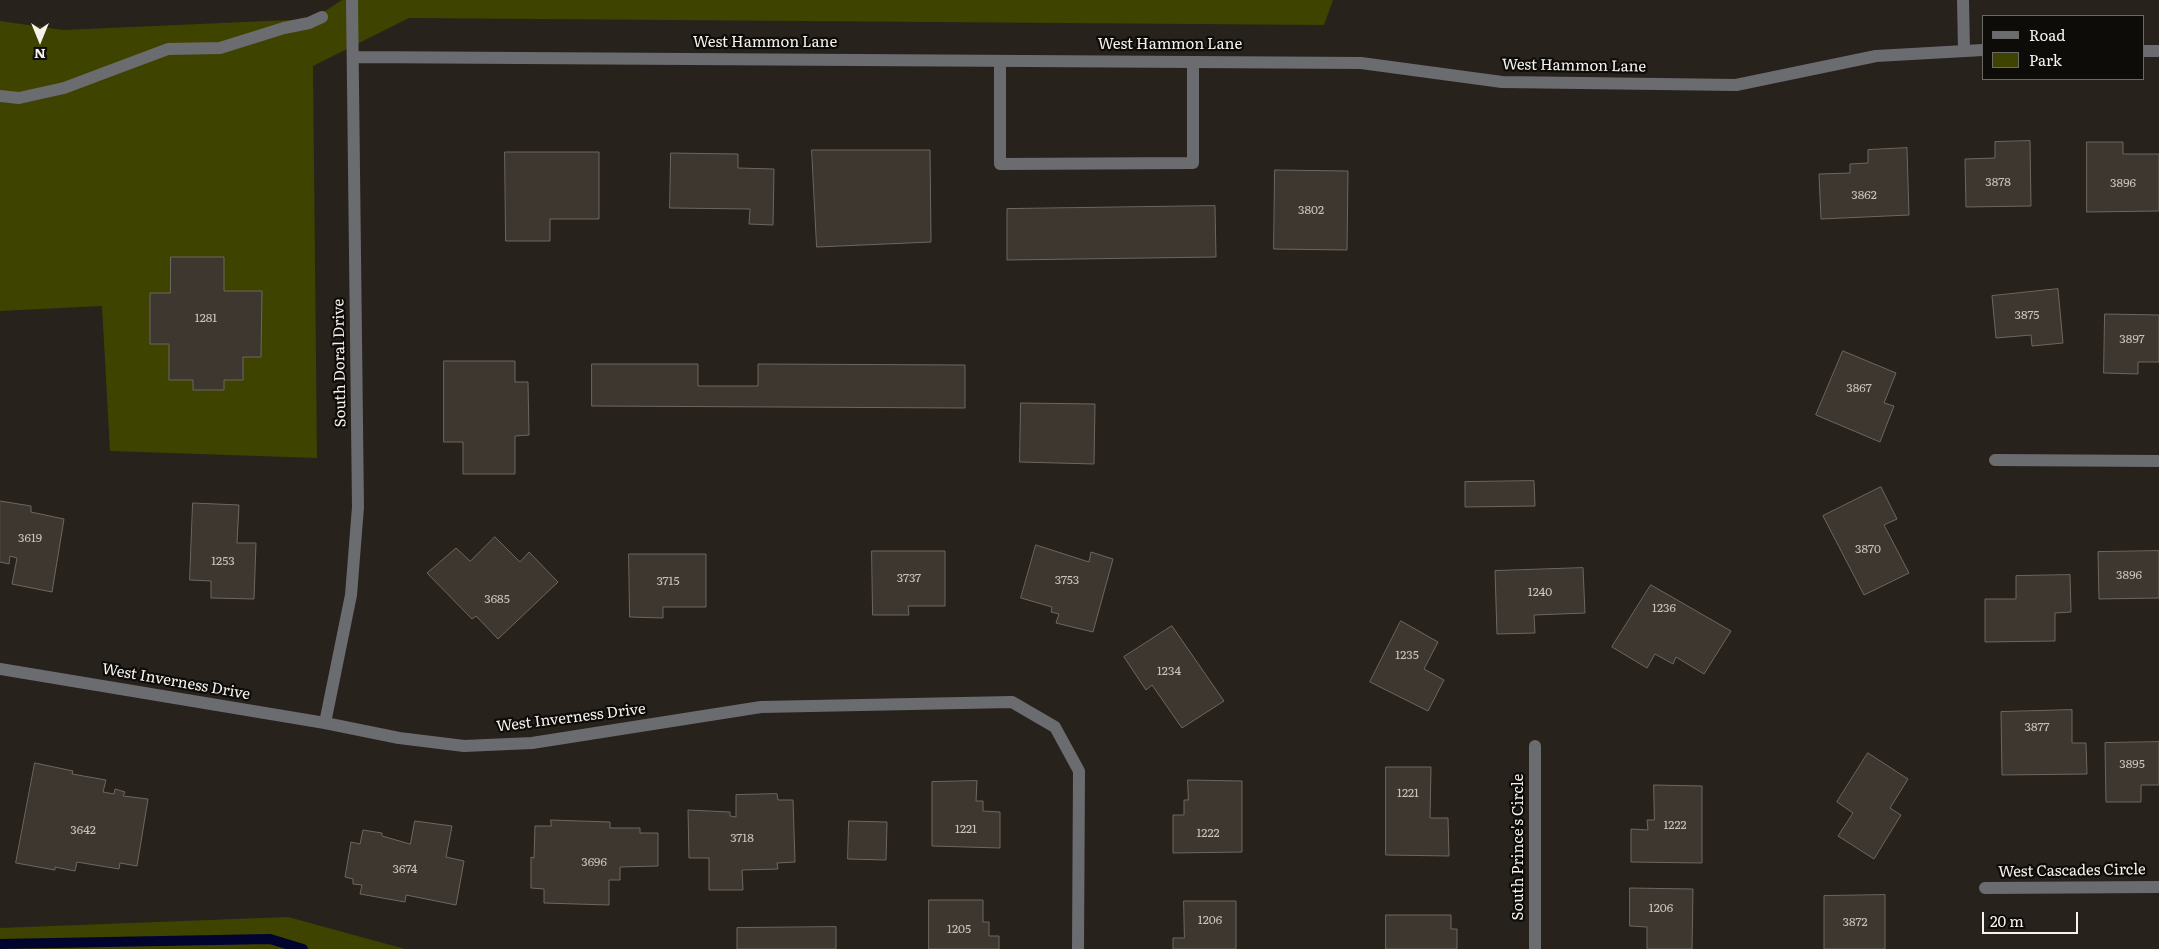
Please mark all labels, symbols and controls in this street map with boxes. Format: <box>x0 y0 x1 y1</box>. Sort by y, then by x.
north arrow <box>15 15 65 65</box>
legend <box>1982 15 2144 80</box>
text: Road <box>2029 23 2065 46</box>
street label: West Hammon Lane <box>693 34 837 52</box>
street label: West Hammon Lane <box>1098 36 1242 54</box>
text: N <box>34 45 46 65</box>
text: Park <box>2029 48 2062 71</box>
street label: West Hammon Lane <box>1502 56 1646 76</box>
house number: 3878 <box>1985 175 2011 189</box>
house number: 3896 <box>2110 176 2136 190</box>
house number: 3862 <box>1851 188 1877 202</box>
house number: 3802 <box>1298 203 1324 217</box>
street label: South Doral Drive <box>330 299 350 427</box>
house number: 3875 <box>2015 308 2039 322</box>
house number: 1281 <box>195 311 217 325</box>
house number: 3897 <box>2119 332 2145 346</box>
house number: 3867 <box>1846 381 1872 395</box>
house number: 3619 <box>18 531 42 545</box>
house number: 3870 <box>1855 542 1881 556</box>
house number: 1253 <box>211 554 235 568</box>
house number: 3896 <box>2116 568 2142 582</box>
house number: 3737 <box>897 571 921 585</box>
house number: 3753 <box>1055 573 1079 587</box>
house number: 3715 <box>656 574 680 588</box>
house number: 1240 <box>1528 585 1552 599</box>
house number: 3685 <box>484 592 510 606</box>
house number: 1236 <box>1652 601 1676 615</box>
house number: 1235 <box>1395 648 1419 662</box>
street label: West Inverness Drive <box>100 660 252 704</box>
house number: 1234 <box>1157 664 1181 678</box>
street label: West Inverness Drive <box>495 700 647 736</box>
house number: 3877 <box>2024 720 2050 734</box>
house number: 3895 <box>2119 757 2145 771</box>
street label: South Prince's Circle <box>1510 774 1528 920</box>
house number: 1221 <box>1397 786 1419 800</box>
house number: 1222 <box>1663 818 1687 832</box>
house number: 1221 <box>955 822 977 836</box>
house number: 3642 <box>70 823 96 837</box>
house number: 1222 <box>1196 826 1220 840</box>
house number: 3718 <box>730 831 754 845</box>
house number: 3696 <box>581 855 607 869</box>
street label: West Cascades Circle <box>1998 861 2146 881</box>
house number: 3674 <box>393 862 417 876</box>
house number: 1206 <box>1649 901 1673 915</box>
scale bar <box>1984 902 2080 934</box>
text: 20 m <box>1990 909 2024 932</box>
house number: 1206 <box>1198 913 1222 927</box>
house number: 3872 <box>1842 915 1868 929</box>
house number: 1205 <box>947 922 971 936</box>

